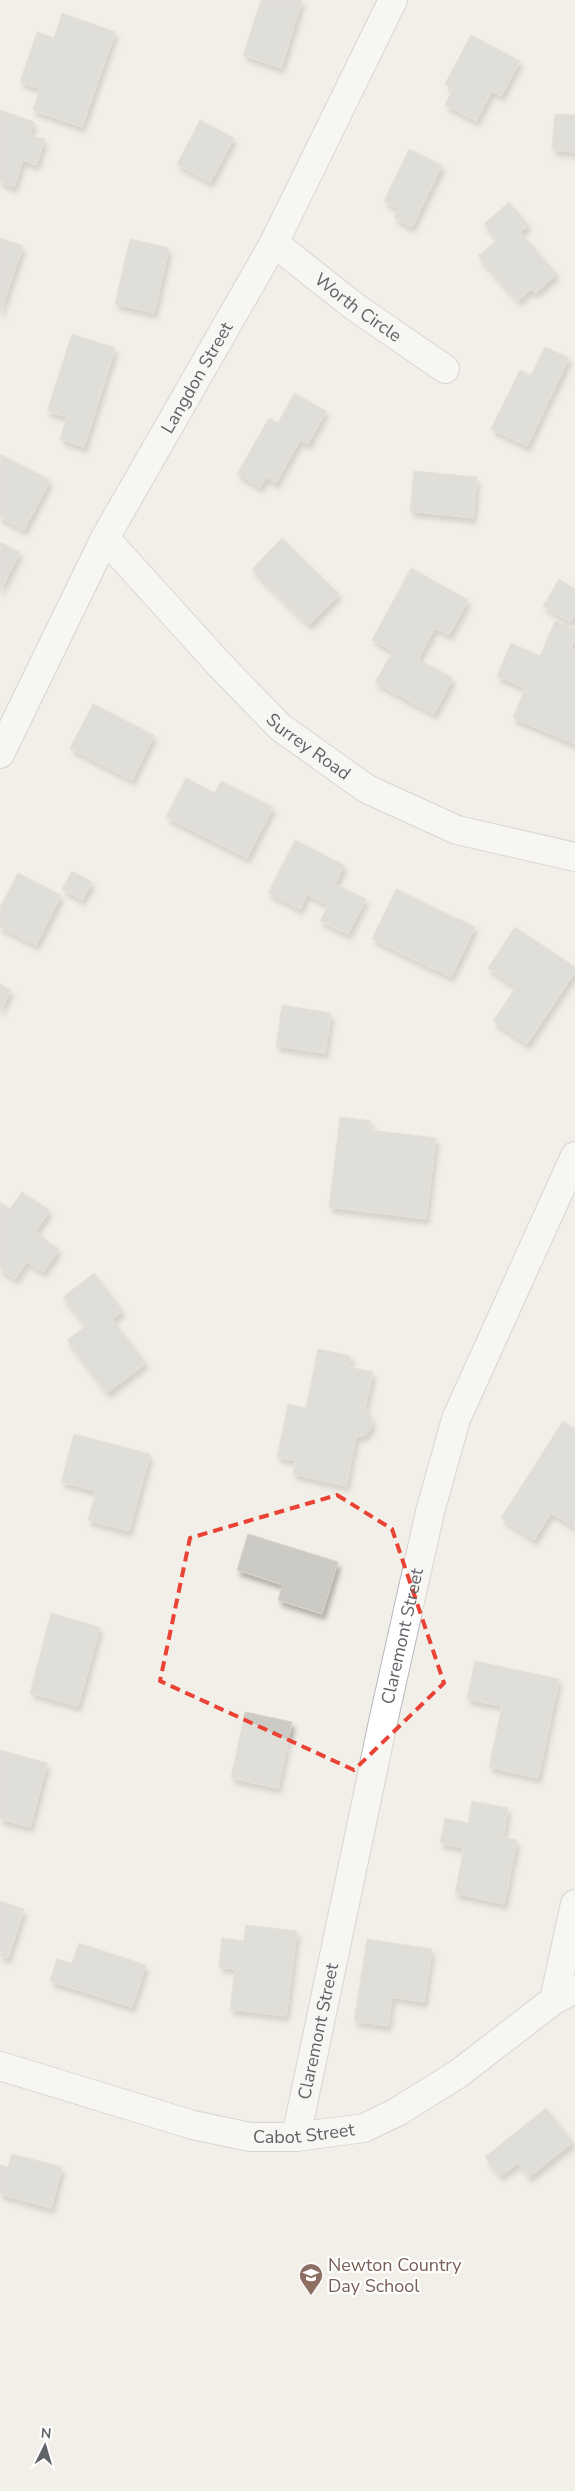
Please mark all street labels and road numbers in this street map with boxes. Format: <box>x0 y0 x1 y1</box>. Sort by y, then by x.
street label: Worth Circle <box>309 267 406 348</box>
street label: Langdon Street <box>155 317 239 438</box>
street label: Surrey Road <box>261 708 355 786</box>
street label: Claremont Street <box>375 1565 429 1706</box>
street label: Claremont Street <box>292 1960 344 2102</box>
street label: Cabot Street <box>253 2117 357 2149</box>

